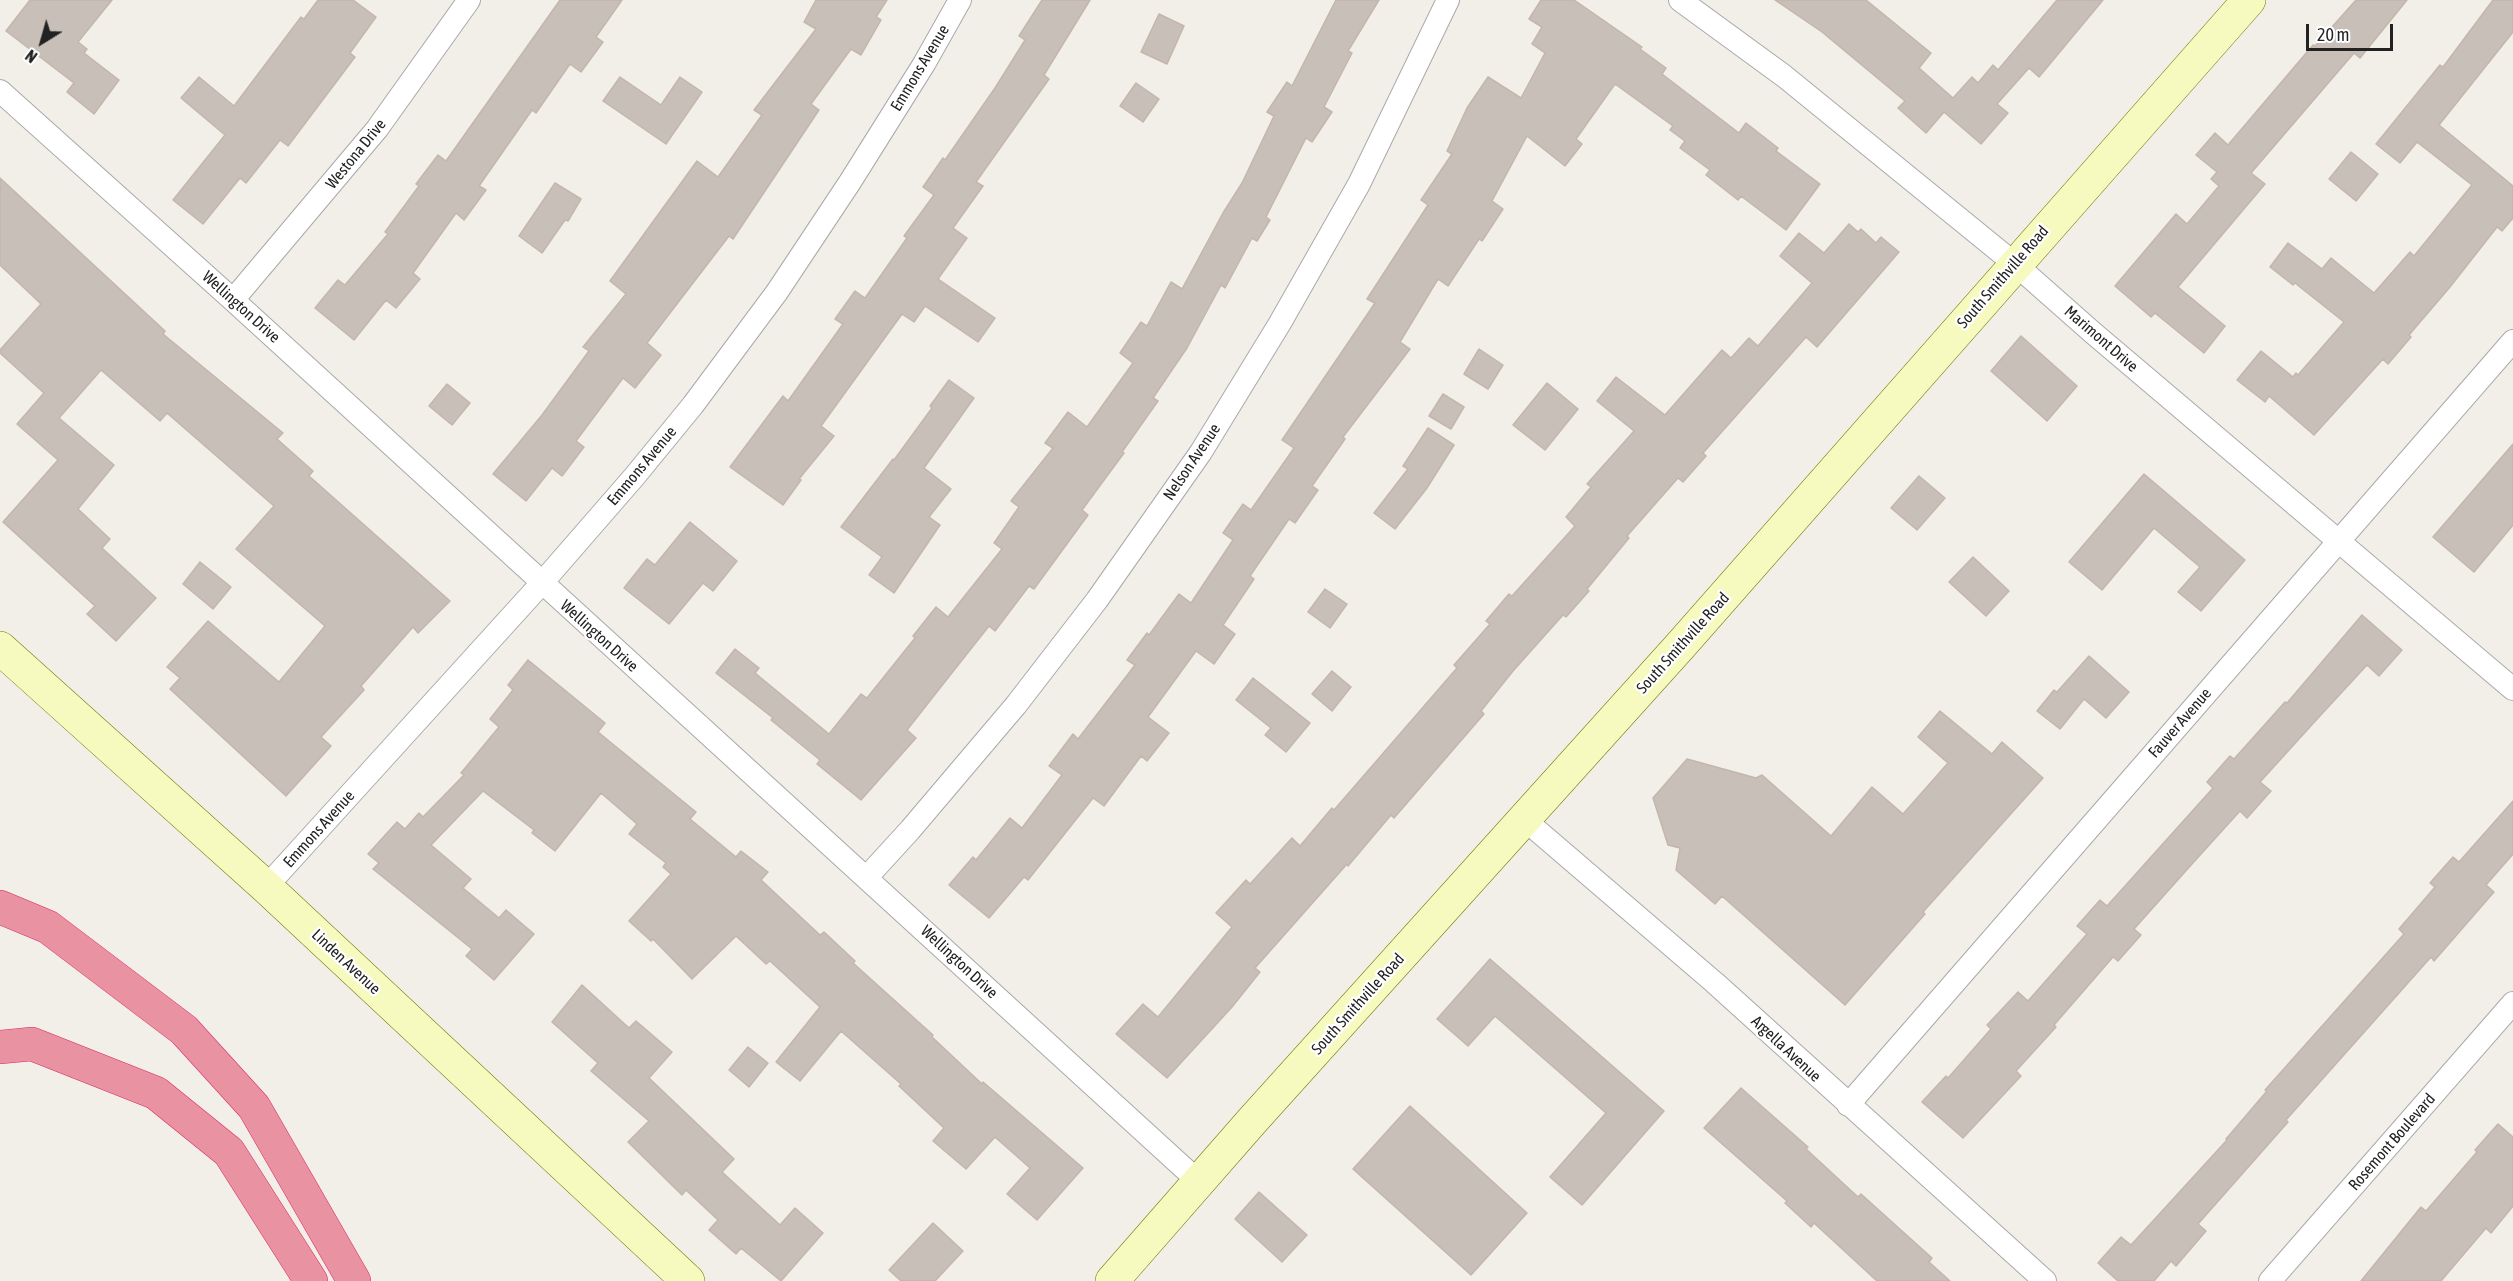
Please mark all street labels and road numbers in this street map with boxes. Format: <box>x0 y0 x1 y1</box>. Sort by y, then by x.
street label: Emmons Avenue <box>887 21 953 115</box>
street label: Westona Drive <box>322 115 390 193</box>
street label: South Smithville Road <box>1953 222 2053 332</box>
street label: Wellington Drive <box>198 267 284 347</box>
street label: Marimont Drive <box>2060 302 2142 376</box>
street label: Nelson Avenue <box>1159 420 1225 504</box>
street label: Emmons Avenue <box>603 423 681 509</box>
street label: South Smithville Road <box>1633 588 1733 698</box>
street label: Wellington Drive <box>556 596 642 676</box>
street label: Fauver Avenue <box>2144 684 2216 762</box>
street label: Emmons Avenue <box>279 786 359 872</box>
street label: Wellington Drive <box>917 922 1001 1002</box>
street label: Linden Avenue <box>308 925 384 999</box>
street label: South Smithville Road <box>1308 949 1408 1059</box>
street label: Argella Avenue <box>1747 1012 1825 1086</box>
street label: Rosemont Boulevard <box>2345 1090 2439 1194</box>

